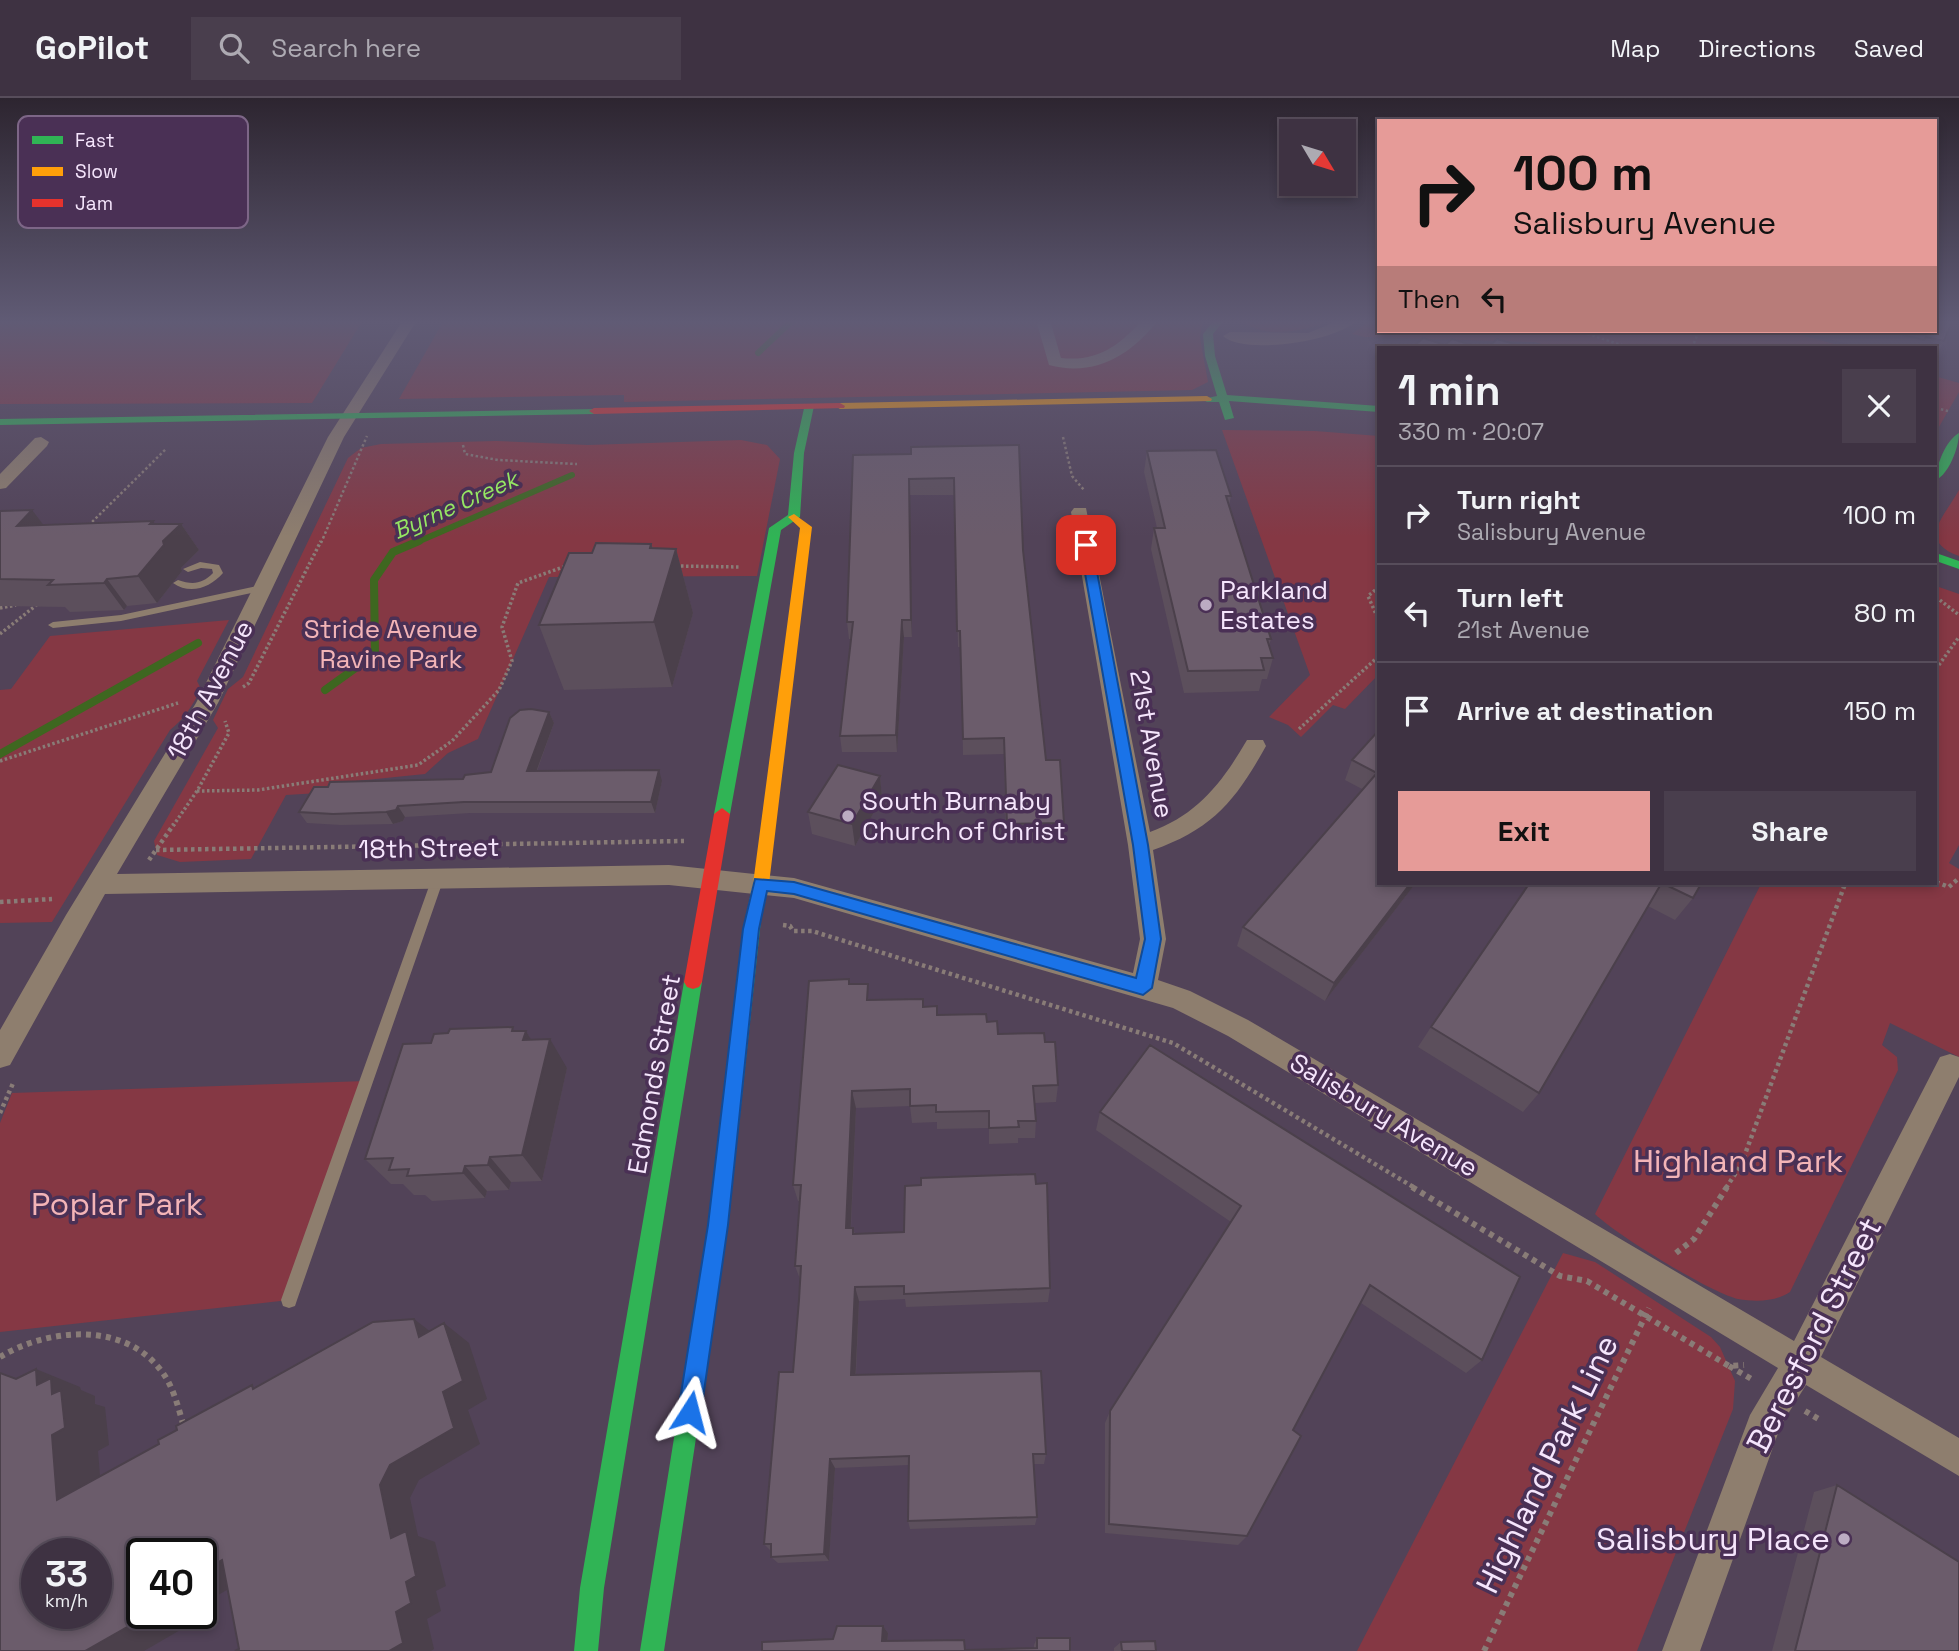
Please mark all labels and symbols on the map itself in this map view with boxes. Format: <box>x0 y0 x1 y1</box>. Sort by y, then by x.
legend <box>18 116 248 228</box>
north arrow <box>1279 119 1356 196</box>
text: Fast <box>75 128 115 153</box>
text: Slow <box>75 159 118 184</box>
text: Jam <box>75 191 113 216</box>
water label: Byrne Creek <box>388 463 525 546</box>
pin <box>1056 515 1116 575</box>
place label: Parkland Estates <box>1220 573 1328 637</box>
marker: Parkland Estates <box>1198 597 1214 613</box>
park label: Stride Avenue Ravine Park <box>304 612 478 676</box>
street label: 18th Avenue <box>159 614 261 766</box>
street label: 21st Avenue <box>1122 667 1182 821</box>
place label: South Burnaby Church of Christ <box>862 784 1066 848</box>
marker: South Burnaby Church of Christ <box>840 808 856 824</box>
street label: 18th Street <box>358 830 500 866</box>
street label: Edmonds Street <box>620 971 688 1177</box>
street label: Salisbury Avenue <box>1284 1045 1484 1185</box>
park label: Highland Park <box>1633 1141 1843 1181</box>
park label: Poplar Park <box>31 1184 203 1224</box>
street label: Beresford Street <box>1738 1211 1890 1459</box>
street label: Highland Park Line <box>1467 1328 1627 1600</box>
position arrow <box>653 1375 727 1449</box>
place label: Salisbury Place <box>1596 1519 1830 1559</box>
marker: Salisbury Place <box>1836 1531 1852 1547</box>
speed limit sign: 40 <box>126 1538 217 1629</box>

